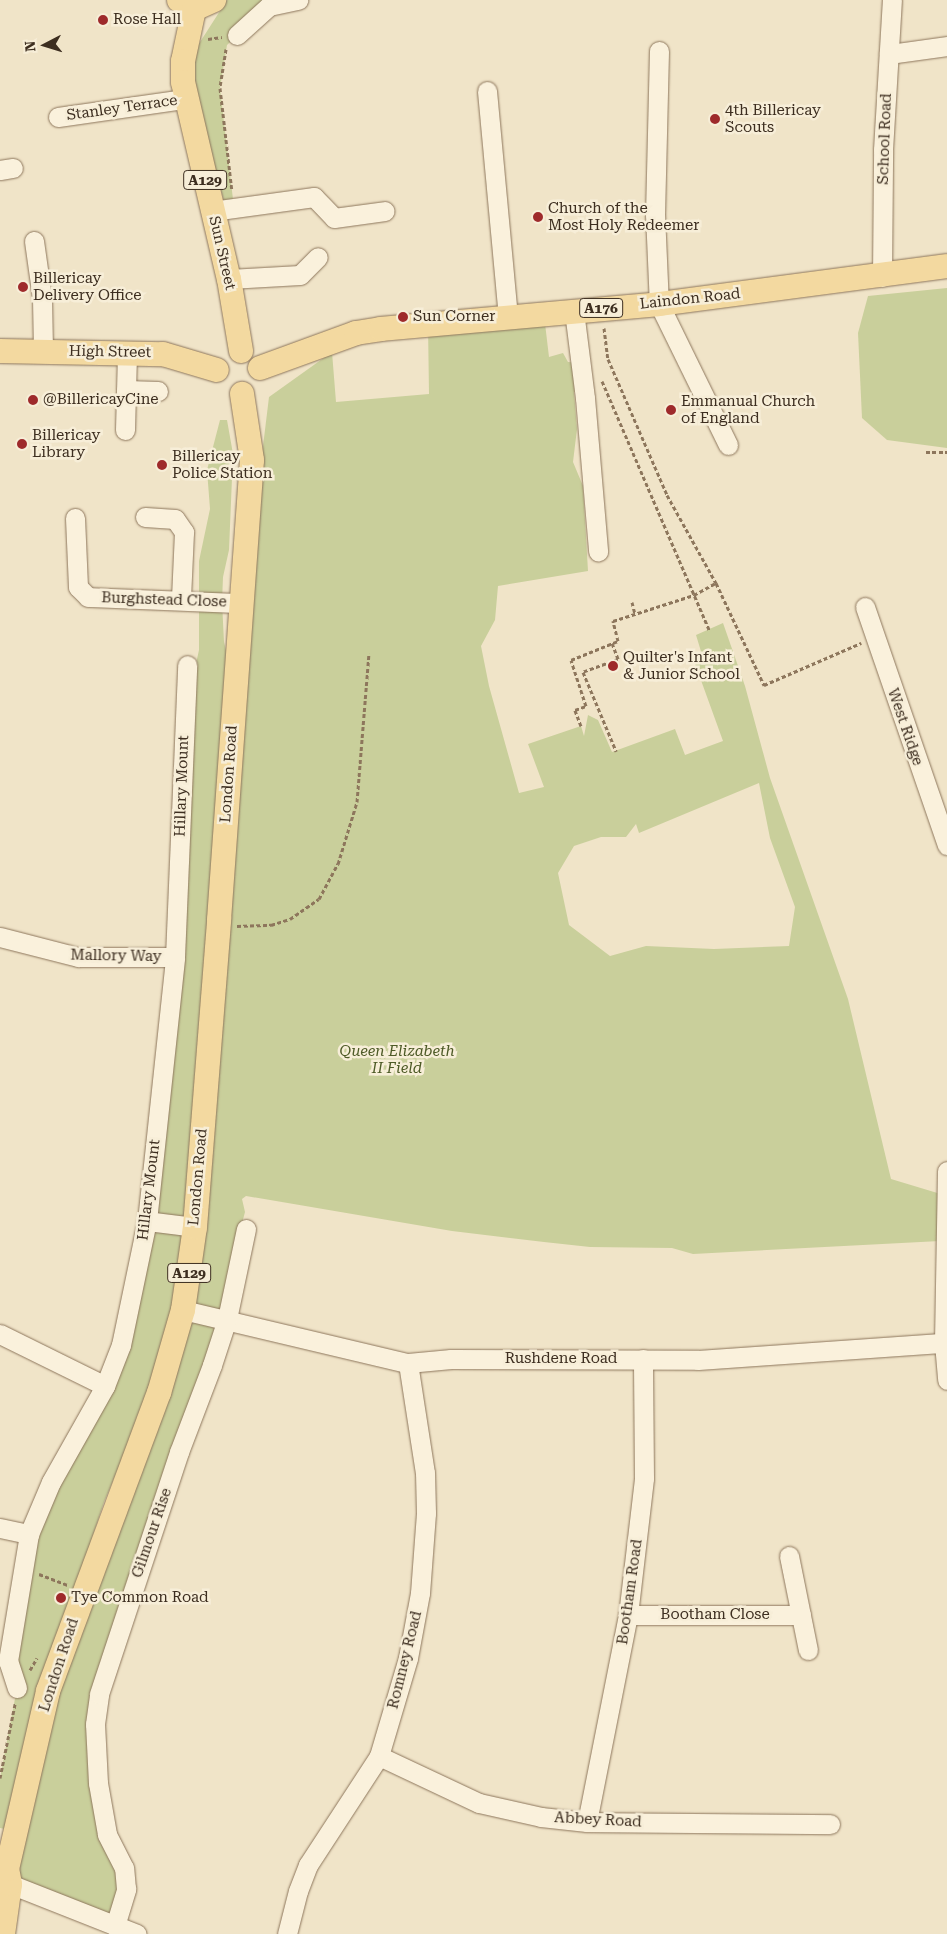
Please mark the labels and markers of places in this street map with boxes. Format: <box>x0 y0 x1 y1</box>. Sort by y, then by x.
place label: Rose Hall <box>113 11 181 29</box>
marker: Rose Hall <box>97 14 109 26</box>
place label: 4th Billericay Scouts <box>725 101 821 136</box>
marker: 4th Billericay Scouts <box>709 113 721 125</box>
place label: Church of the Most Holy Redeemer <box>548 199 699 234</box>
marker: Church of the Most Holy Redeemer <box>532 211 544 223</box>
place label: Billericay Delivery Office <box>33 269 141 304</box>
marker: Billericay Delivery Office <box>17 281 29 293</box>
place label: Sun Corner <box>413 308 495 326</box>
marker: Sun Corner <box>397 311 409 323</box>
place label: @BillericayCine <box>43 391 159 409</box>
place label: Emmanual Church of England <box>681 392 815 427</box>
marker: @BillericayCine <box>27 394 39 406</box>
marker: Emmanual Church of England <box>665 404 677 416</box>
place label: Billericay Library <box>32 426 100 461</box>
marker: Billericay Library <box>16 438 28 450</box>
place label: Billericay Police Station <box>172 447 272 482</box>
marker: Billericay Police Station <box>156 459 168 471</box>
place label: Quilter's Infant & Junior School <box>623 648 740 683</box>
marker: Quilter's Infant & Junior School <box>607 660 619 672</box>
place label: Tye Common Road <box>71 1589 209 1607</box>
marker: Tye Common Road <box>55 1592 67 1604</box>

